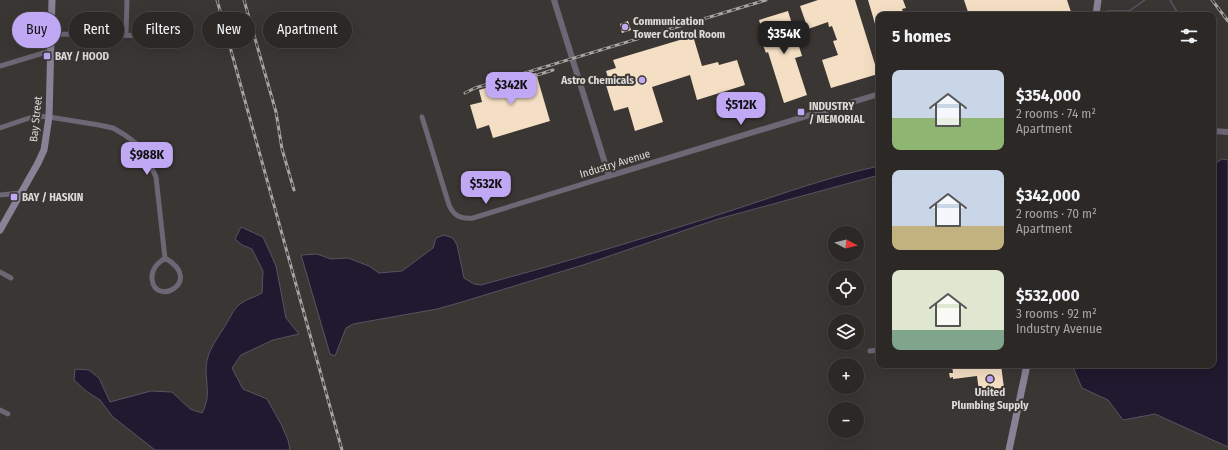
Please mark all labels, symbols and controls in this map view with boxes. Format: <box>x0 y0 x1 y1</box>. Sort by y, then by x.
chip: Buy <box>12 12 61 48</box>
chip: Rent <box>69 12 124 48</box>
chip: Filters <box>132 12 194 48</box>
chip: New <box>202 12 255 48</box>
chip: Apartment <box>263 12 352 48</box>
place label: Communication Tower Control Room <box>633 15 725 41</box>
pin: $354K <box>756 21 812 55</box>
marker: Communication Tower Control Room <box>620 22 630 32</box>
icon: filters <box>1178 25 1200 47</box>
text: $354K <box>767 26 801 41</box>
text: 5 homes <box>892 26 951 47</box>
place label: BAY / HOOD <box>55 50 110 63</box>
marker: BAY / HOOD <box>42 51 52 61</box>
pin: $342K <box>483 72 539 106</box>
place label: Astro Chemicals <box>560 74 634 87</box>
marker: Astro Chemicals <box>637 75 647 85</box>
text: $342K <box>495 77 527 92</box>
text: $354,000 <box>1016 85 1081 106</box>
icon: home <box>924 86 972 134</box>
pin: $512K <box>713 92 769 126</box>
street label: Bay Street <box>27 95 45 142</box>
text: $512K <box>725 97 757 112</box>
place label: INDUSTRY / MEMORIAL <box>809 100 865 126</box>
text: 2 rooms · 74 m² <box>1016 106 1096 121</box>
marker: INDUSTRY / MEMORIAL <box>796 107 806 117</box>
text: Apartment <box>1016 121 1072 136</box>
pin: $988K <box>119 142 175 176</box>
text: $988K <box>130 147 164 162</box>
street label: Industry Avenue <box>578 147 652 181</box>
pin: $532K <box>458 171 514 205</box>
text: $532K <box>470 176 502 191</box>
text: $342,000 <box>1016 185 1080 206</box>
icon: home <box>924 186 972 234</box>
place label: BAY / HASKIN <box>22 191 83 204</box>
marker: BAY / HASKIN <box>9 192 19 202</box>
text: 2 rooms · 70 m² <box>1016 206 1097 221</box>
text: Apartment <box>1016 221 1072 236</box>
north arrow <box>828 226 864 262</box>
map controls <box>828 226 864 438</box>
button: locate <box>828 270 864 306</box>
text: $532,000 <box>1016 285 1080 306</box>
icon: home <box>924 286 972 334</box>
text: 3 rooms · 92 m² <box>1016 306 1097 321</box>
button: layers <box>828 314 864 350</box>
text: Industry Avenue <box>1016 321 1102 336</box>
button: + <box>828 358 864 394</box>
marker: United Plumbing Supply <box>985 374 995 384</box>
place label: United Plumbing Supply <box>952 386 1029 412</box>
button: − <box>828 402 864 438</box>

